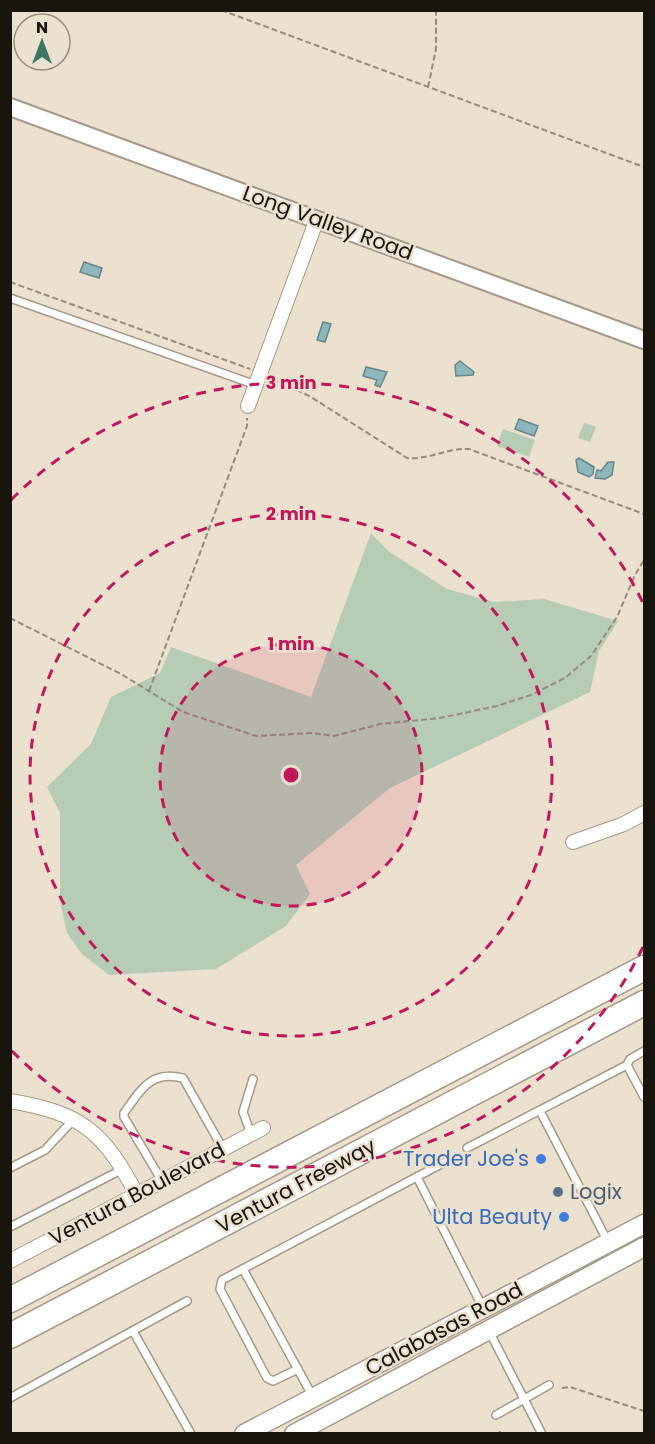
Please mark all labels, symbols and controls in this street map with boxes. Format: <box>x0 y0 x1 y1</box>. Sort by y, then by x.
north arrow <box>12 12 72 72</box>
text: N <box>36 16 48 39</box>
street label: Long Valley Road <box>239 178 417 267</box>
text: 3 min <box>265 370 317 395</box>
text: 2 min <box>266 501 316 526</box>
text: 1 min <box>267 631 315 656</box>
centre of rings <box>281 765 301 785</box>
street label: Ventura Freeway <box>211 1131 381 1240</box>
street label: Ventura Boulevard <box>44 1135 230 1252</box>
place label: Trader Joe's <box>403 1144 529 1173</box>
marker: Trader Joe's <box>534 1152 548 1166</box>
place label: Logix <box>570 1177 622 1206</box>
marker: Logix <box>551 1185 565 1199</box>
place label: Ulta Beauty <box>432 1202 552 1231</box>
marker: Ulta Beauty <box>557 1210 571 1224</box>
street label: Calabasas Road <box>360 1275 528 1382</box>

